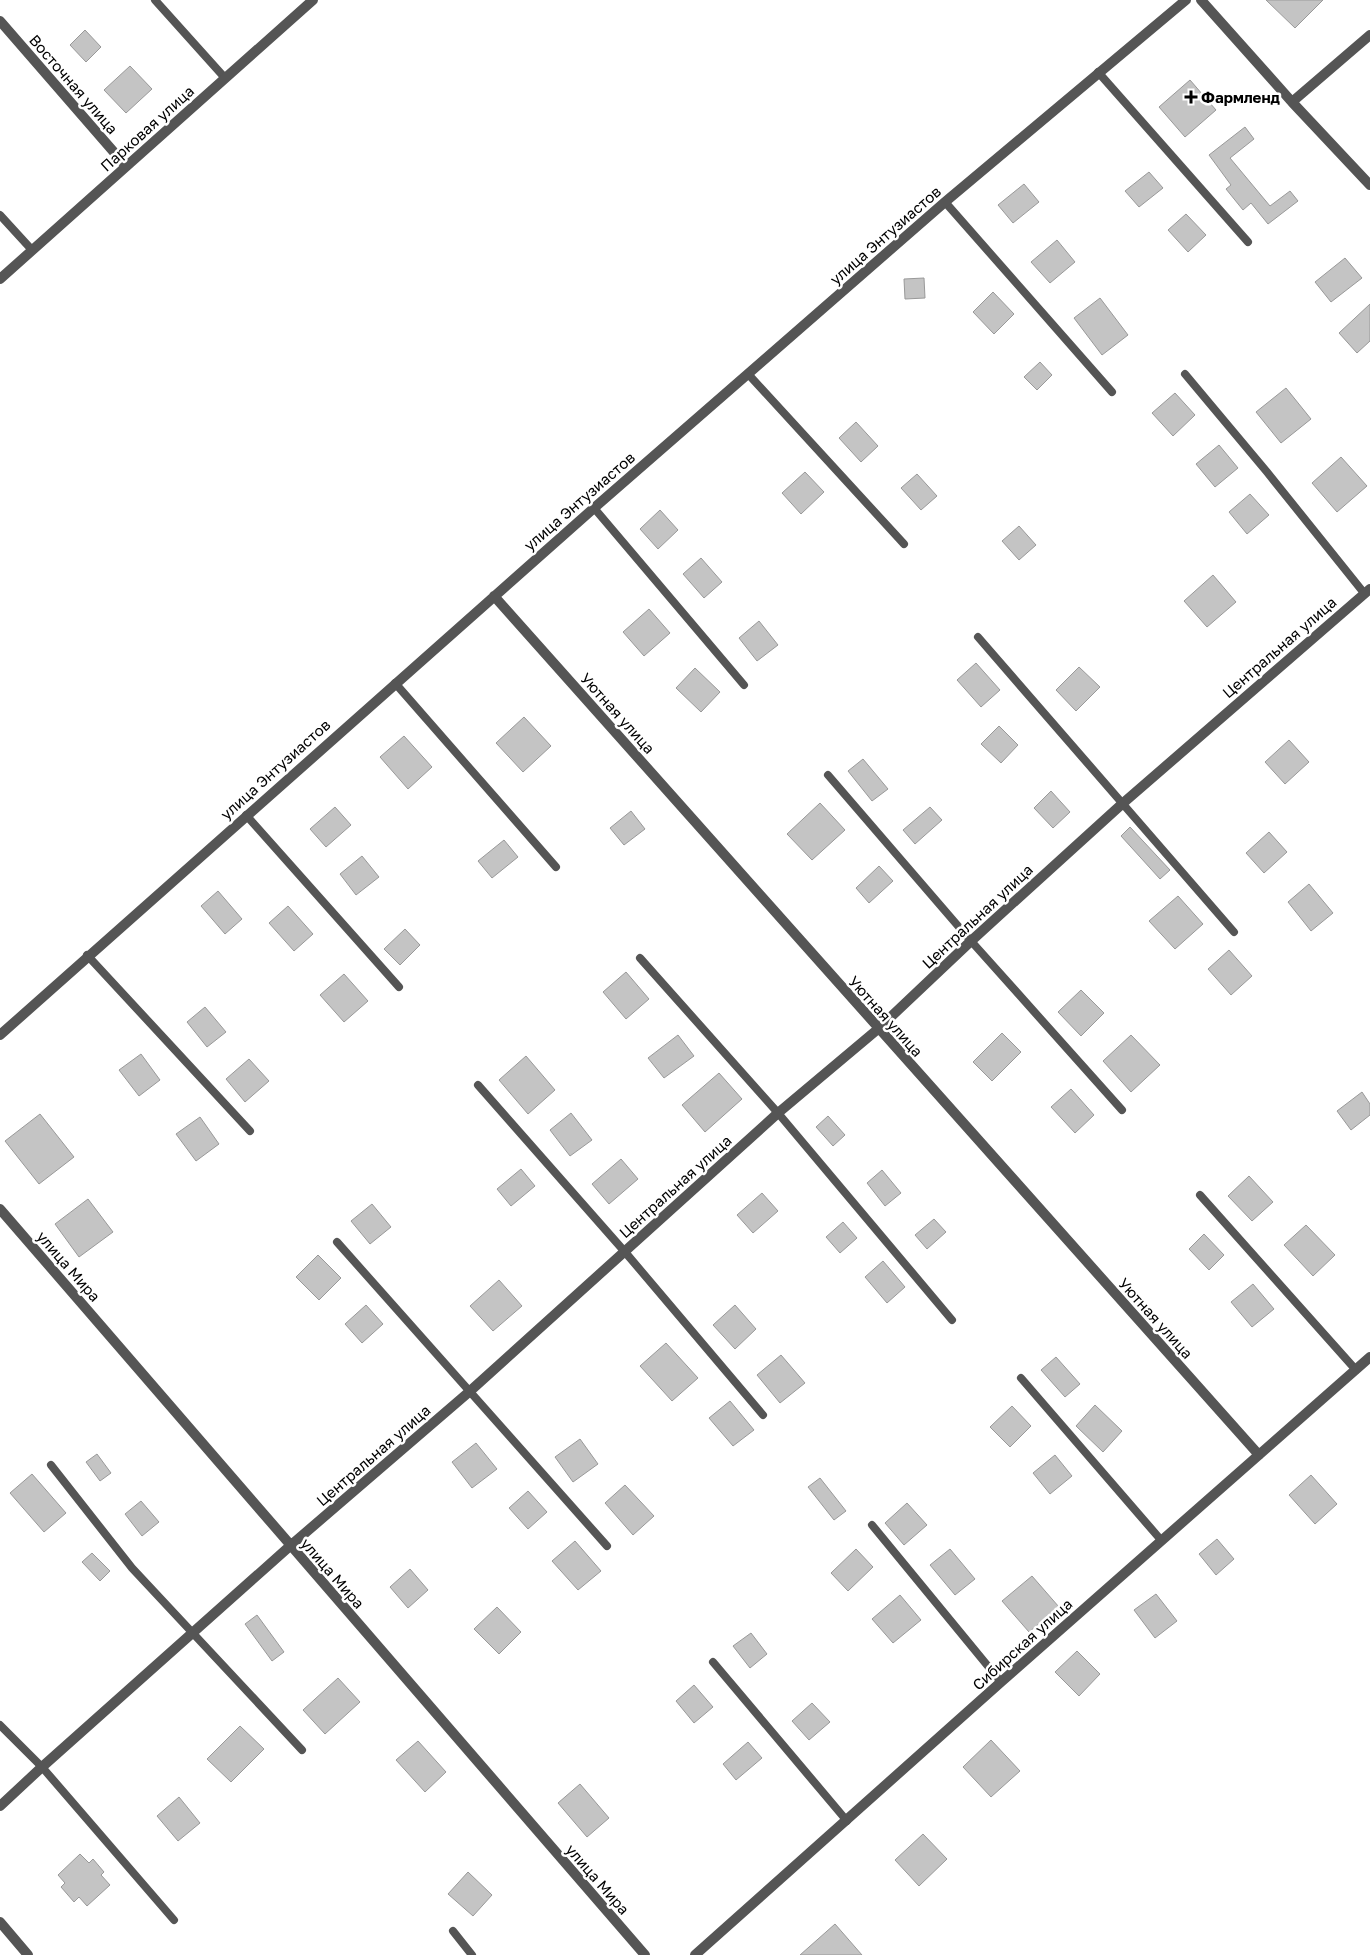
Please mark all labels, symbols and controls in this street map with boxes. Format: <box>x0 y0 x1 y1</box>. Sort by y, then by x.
street label: Восточная улица <box>26 31 122 137</box>
street label: Парковая улица <box>97 81 197 175</box>
place label: Фармленд <box>1201 88 1281 106</box>
marker: Фармленд <box>1185 91 1197 103</box>
street label: улица Энтузиастов <box>826 182 944 288</box>
street label: улица Энтузиастов <box>520 448 638 554</box>
street label: Центральная улица <box>1218 593 1340 701</box>
street label: Уютная улица <box>577 669 659 757</box>
street label: улица Энтузиастов <box>217 715 333 823</box>
street label: Центральная улица <box>918 860 1036 972</box>
street label: Уютная улица <box>845 972 927 1060</box>
street label: Центральная улица <box>615 1131 735 1241</box>
street label: улица Мира <box>34 1227 104 1305</box>
street label: Уютная улица <box>1115 1274 1197 1362</box>
street label: Центральная улица <box>312 1401 434 1509</box>
street label: улица Мира <box>298 1534 368 1612</box>
street label: Сибирская улица <box>968 1594 1076 1694</box>
street label: улица Мира <box>563 1840 633 1918</box>

